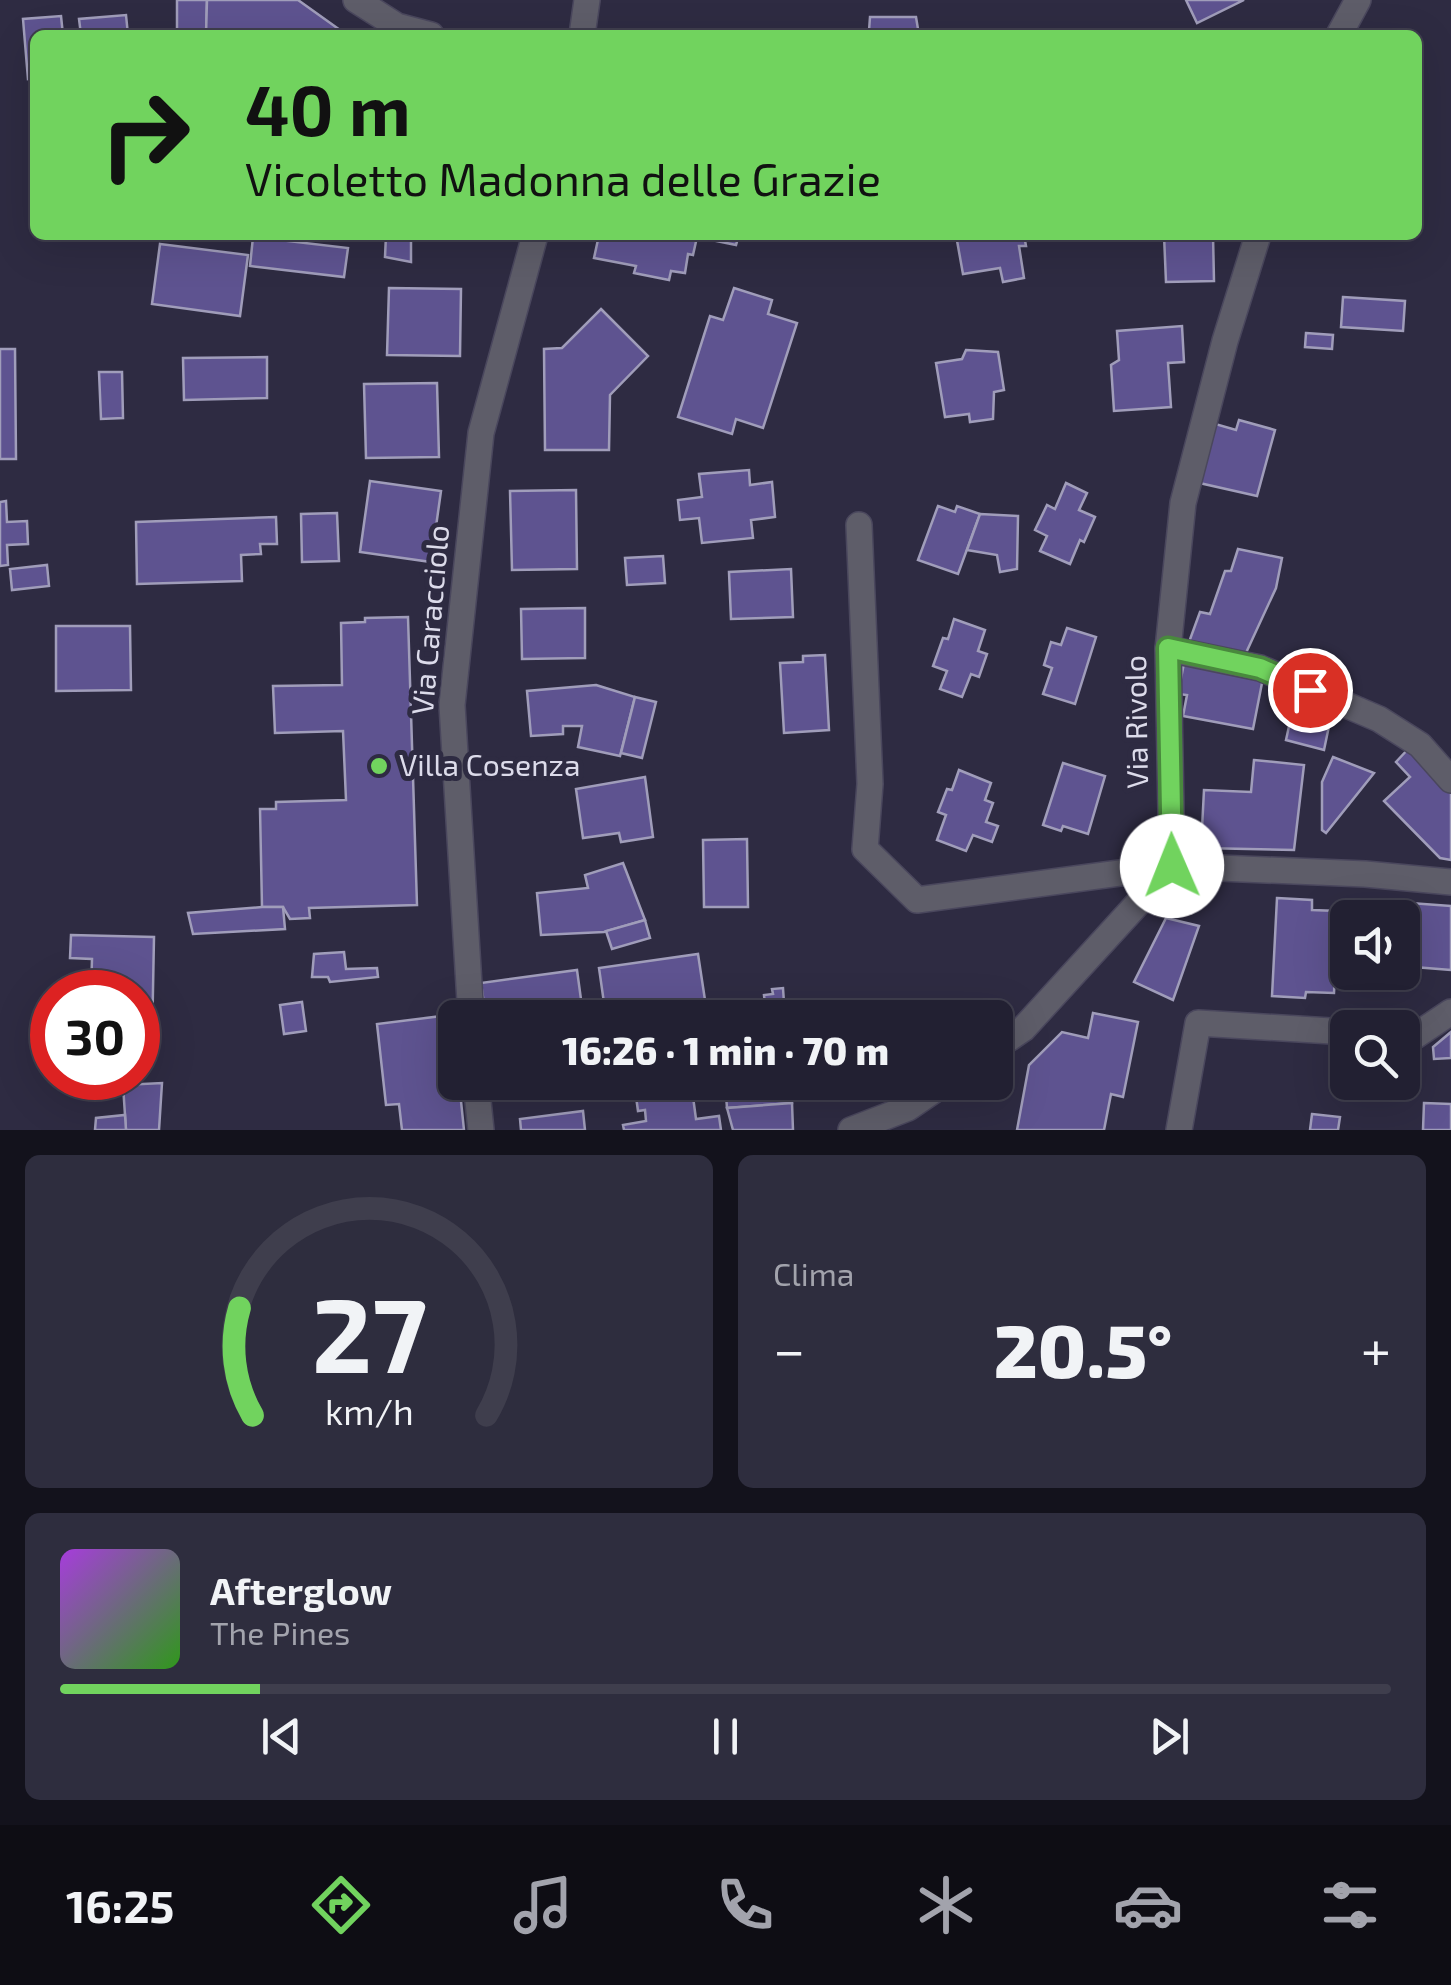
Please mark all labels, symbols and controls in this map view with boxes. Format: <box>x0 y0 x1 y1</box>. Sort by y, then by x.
text: 40 m <box>245 66 411 150</box>
icon: right <box>80 70 210 200</box>
text: Vicoletto Madonna delle Grazie <box>245 151 881 205</box>
street label: Via Caracciolo <box>403 523 455 716</box>
pin <box>1268 648 1353 733</box>
street label: Via Rivolo <box>1116 655 1154 789</box>
icon: arrive <box>1283 663 1338 718</box>
place label: Villa Cosenza <box>399 746 580 782</box>
marker: Villa Cosenza <box>368 755 390 777</box>
position arrow <box>1120 814 1224 918</box>
map controls <box>1330 900 1420 1100</box>
button: sound <box>1330 900 1420 990</box>
speed limit sign: 30 <box>30 970 160 1100</box>
button: search <box>1330 1010 1420 1100</box>
text: 16:26 · 1 min · 70 m <box>562 1027 889 1073</box>
text: Clima <box>773 1254 854 1292</box>
text: 27 <box>311 1269 427 1394</box>
text: 20.5° <box>994 1303 1172 1393</box>
text: − <box>773 1315 805 1381</box>
text: + <box>1361 1315 1391 1381</box>
text: km/h <box>325 1389 413 1432</box>
text: Afterglow <box>210 1567 392 1613</box>
text: The Pines <box>210 1613 350 1651</box>
icon: previous <box>254 1709 309 1764</box>
icon: pause <box>698 1709 753 1764</box>
icon: next <box>1142 1709 1197 1764</box>
icon: directions <box>306 1870 376 1940</box>
icon: music <box>508 1870 578 1940</box>
icon: phone <box>710 1870 780 1940</box>
icon: climate <box>911 1870 981 1940</box>
icon: car <box>1113 1870 1183 1940</box>
icon: filters <box>1315 1870 1385 1940</box>
text: 16:25 <box>66 1878 174 1932</box>

